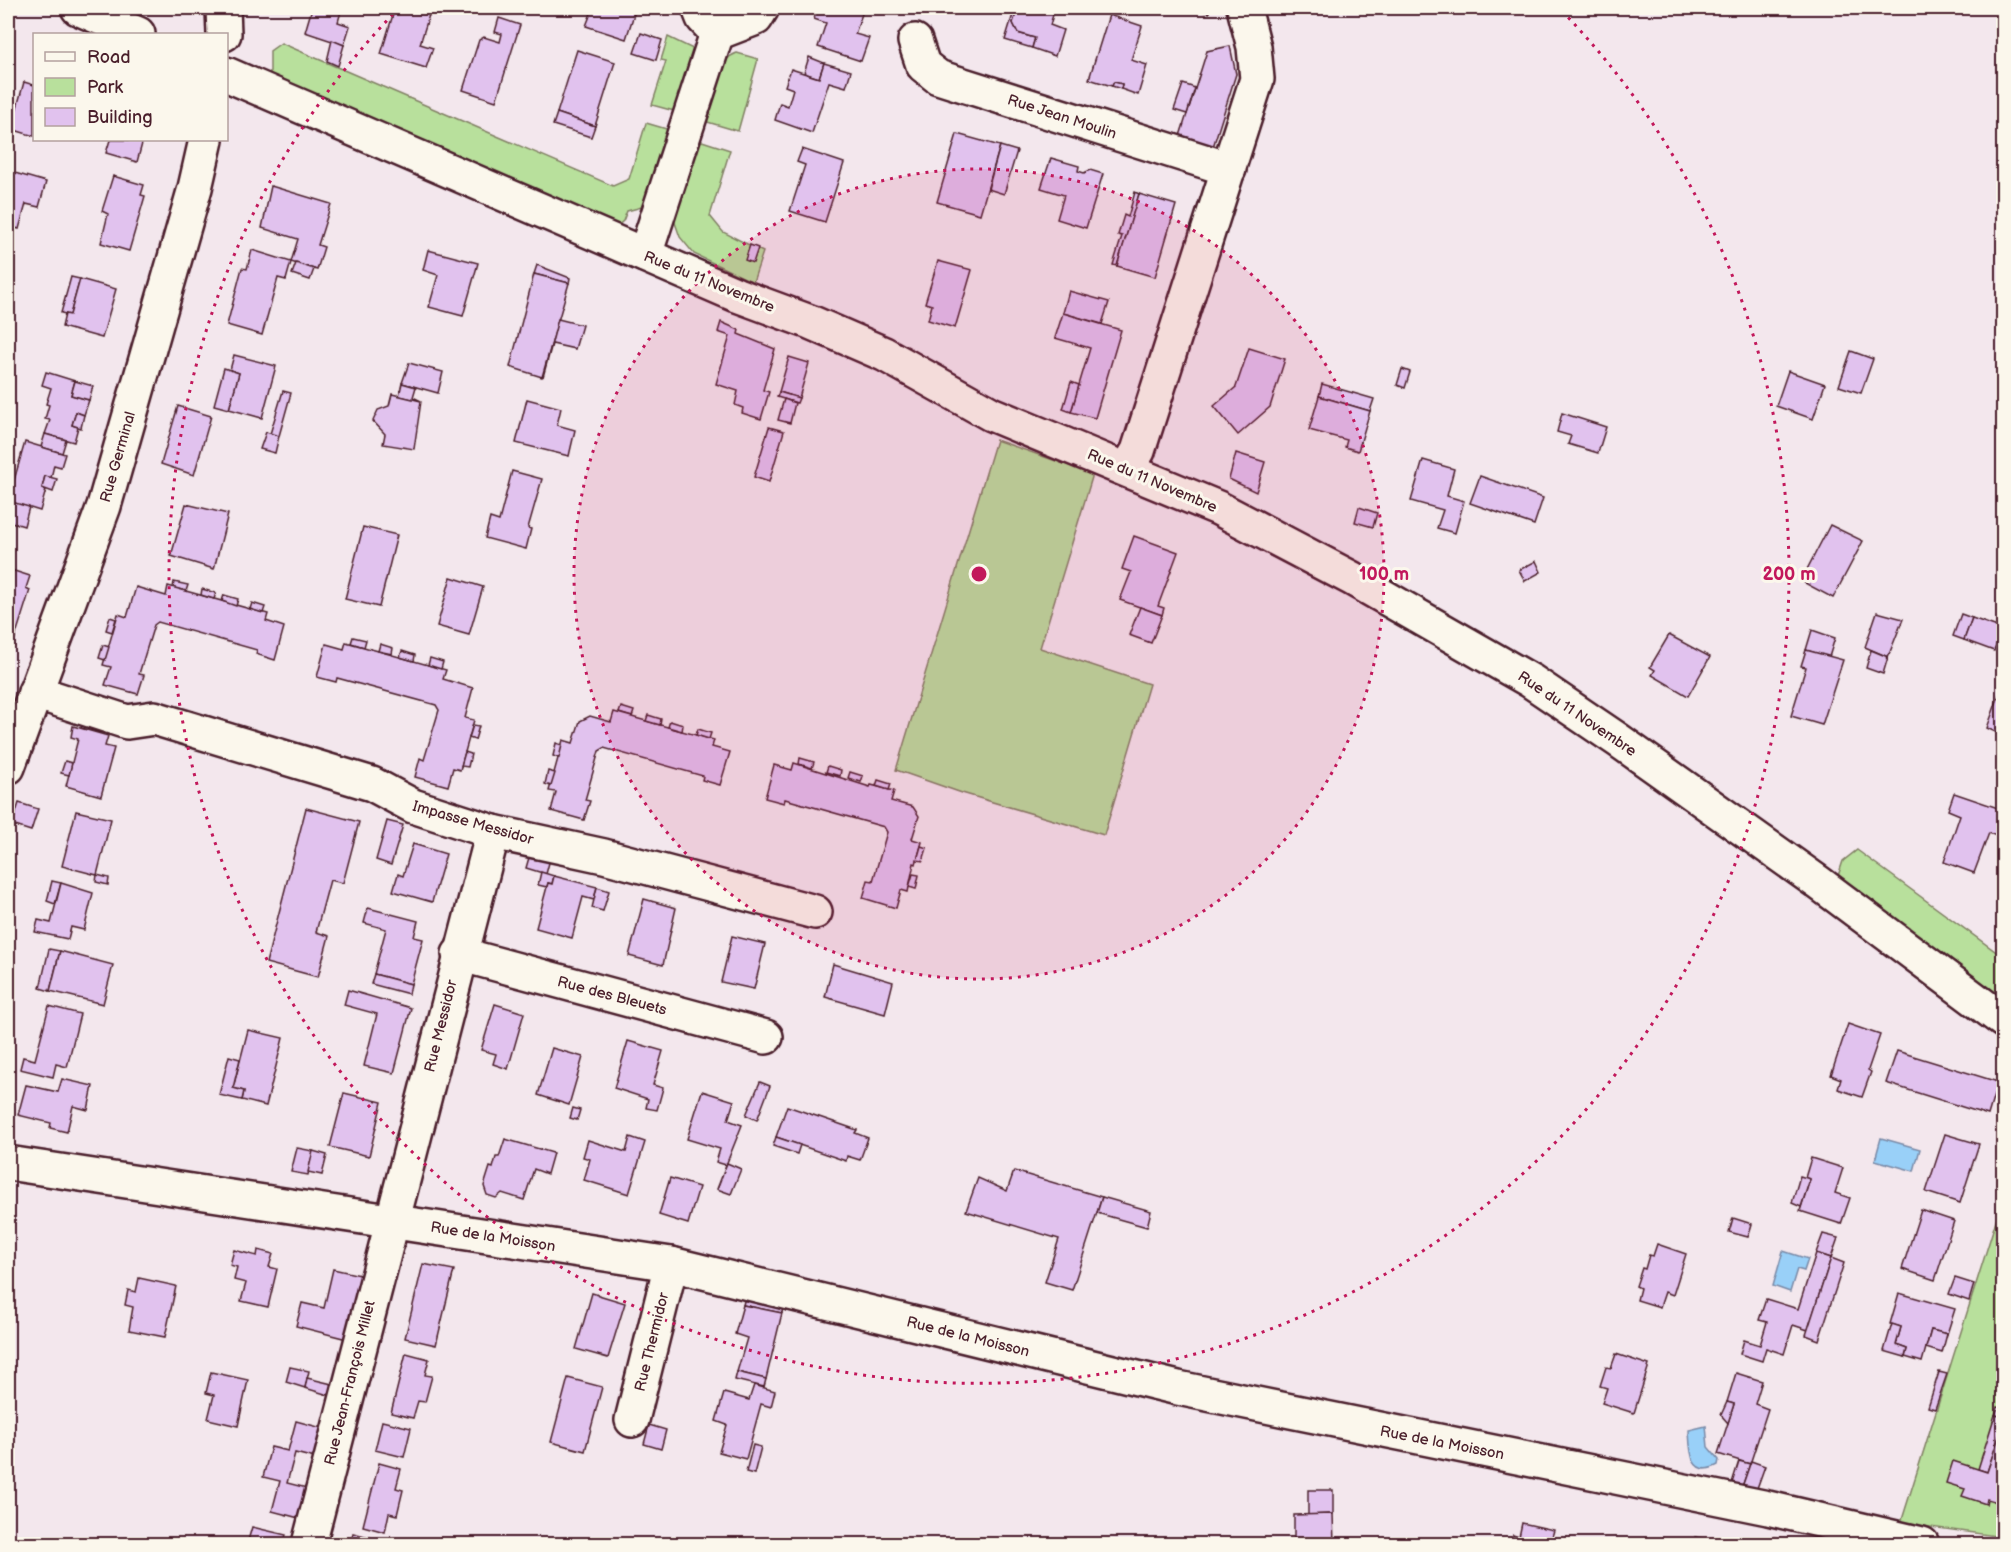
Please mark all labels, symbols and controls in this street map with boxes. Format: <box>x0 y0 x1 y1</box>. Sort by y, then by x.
legend <box>33 33 228 141</box>
text: Road <box>87 47 131 68</box>
text: Park <box>87 77 123 98</box>
street label: Rue Jean Moulin <box>1005 90 1119 144</box>
text: Building <box>87 107 153 128</box>
street label: Rue du 11 Novembre <box>641 247 777 317</box>
street label: Rue Germinal <box>96 409 140 505</box>
street label: Rue du 11 Novembre <box>1084 445 1220 517</box>
centre of rings <box>969 564 989 584</box>
text: 100 m <box>1359 564 1409 585</box>
text: 200 m <box>1762 564 1816 585</box>
street label: Rue du 11 Novembre <box>1514 667 1640 761</box>
street label: Impasse Messidor <box>410 797 536 849</box>
street label: Rue des Bleuets <box>555 972 669 1020</box>
street label: Rue Messidor <box>420 977 462 1074</box>
street label: Rue de la Moisson <box>429 1218 557 1256</box>
street label: Rue Thermidor <box>631 1290 674 1393</box>
street label: Rue Jean-François Millet <box>320 1298 380 1467</box>
street label: Rue de la Moisson <box>905 1313 1031 1361</box>
street label: Rue de la Moisson <box>1378 1422 1506 1464</box>

